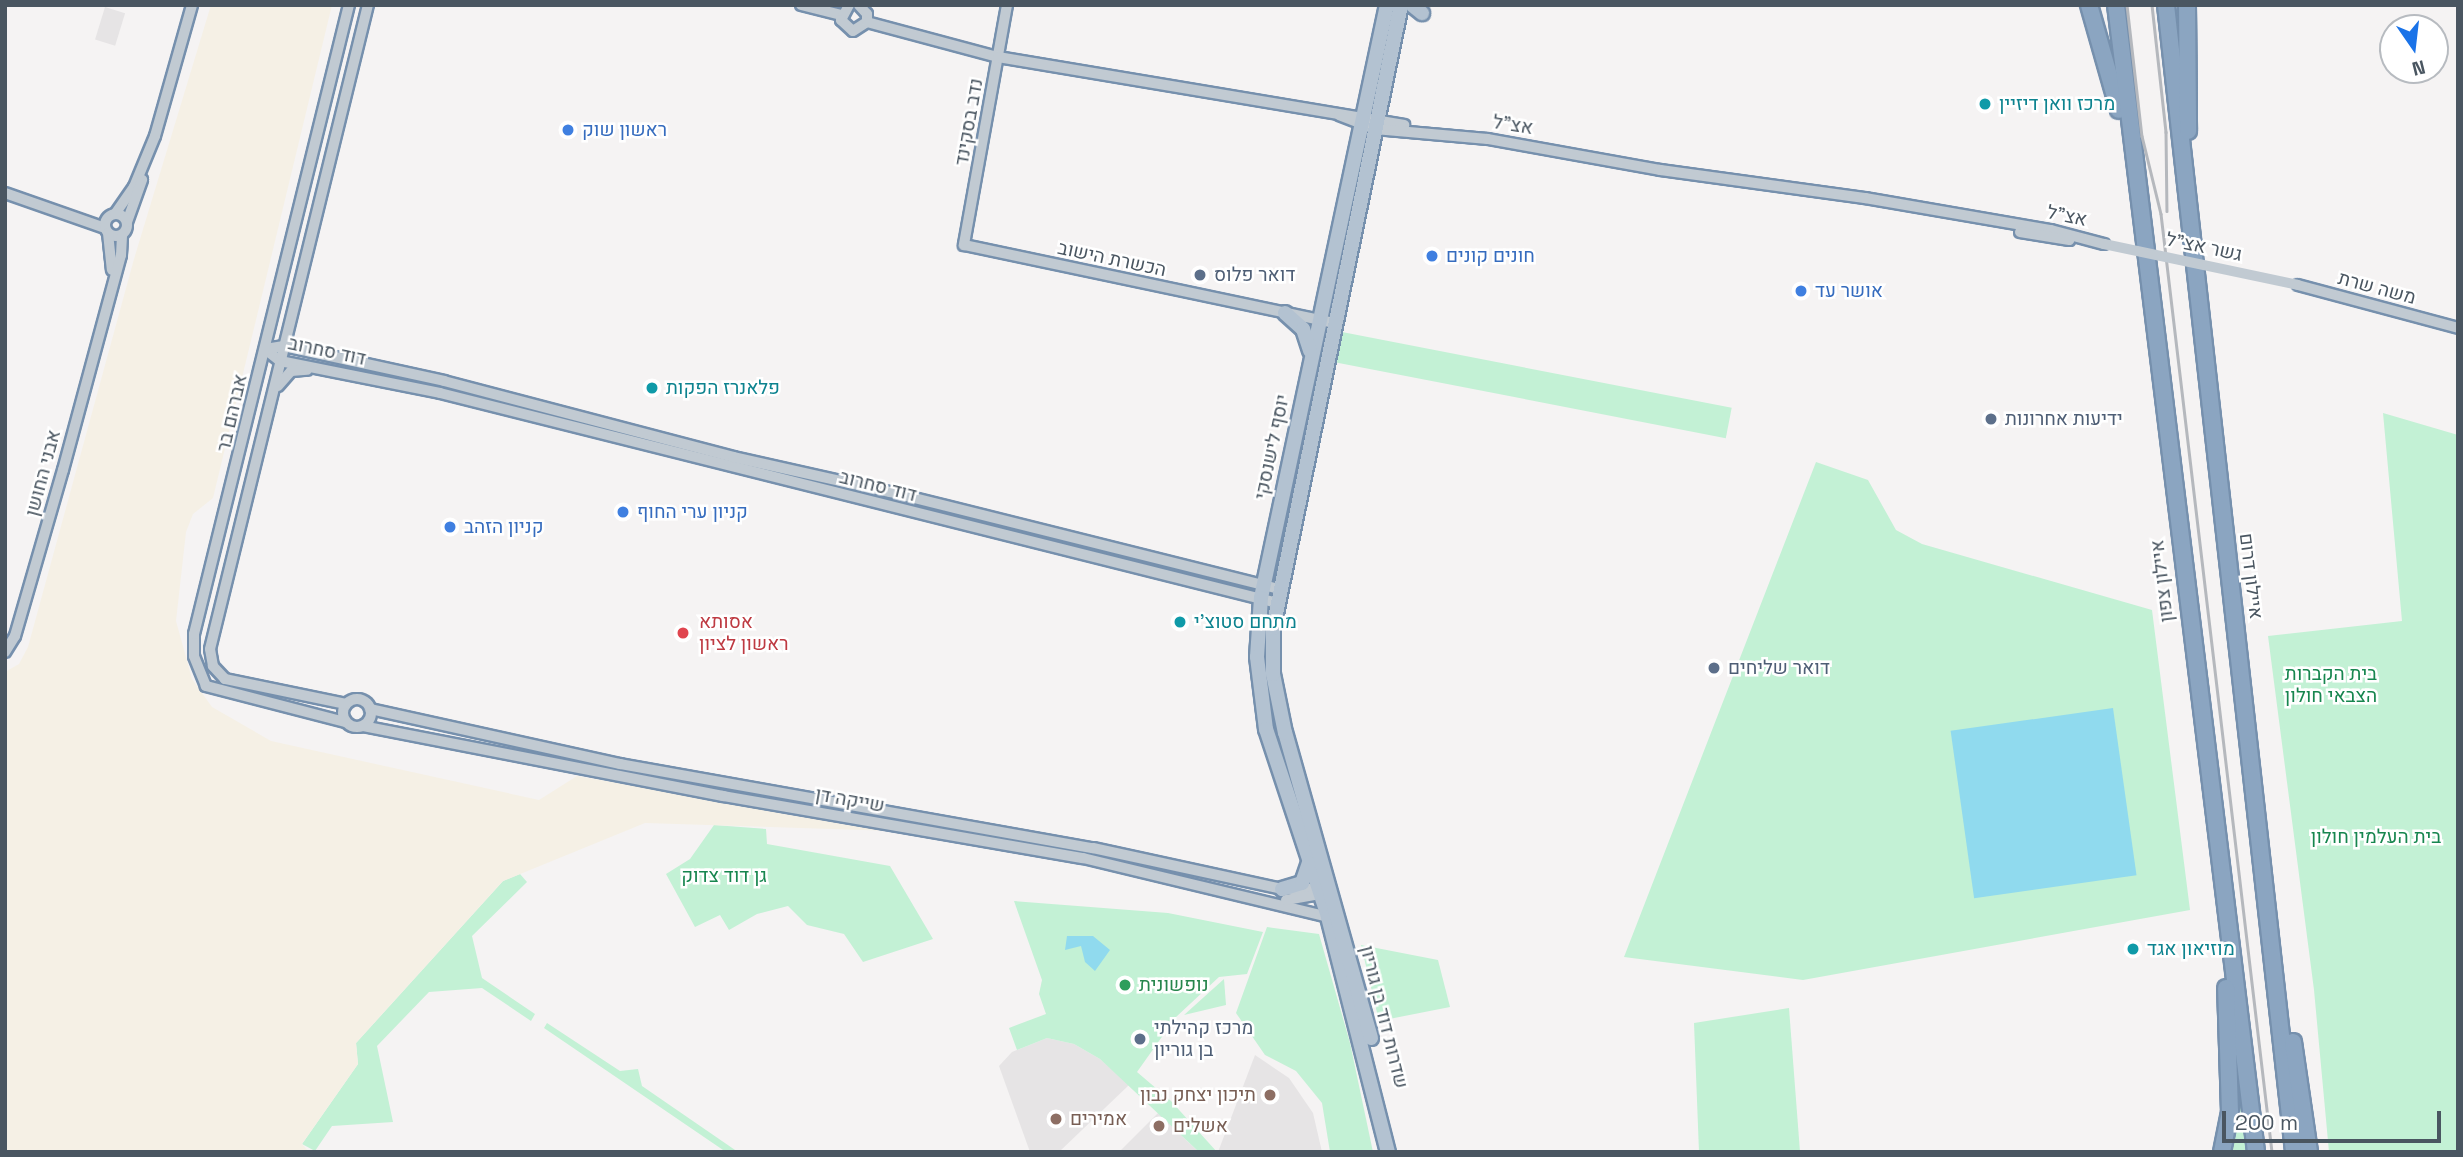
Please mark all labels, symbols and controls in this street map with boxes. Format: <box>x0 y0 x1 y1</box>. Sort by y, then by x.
north arrow <box>2379 14 2449 84</box>
text: N <box>2410 54 2428 82</box>
street label: נדב בסקינד <box>950 77 988 167</box>
place label: מרכז וואן דיזיין <box>1999 93 2115 115</box>
marker: מרכז וואן דיזיין <box>1977 96 1993 112</box>
street label: אצ"ל <box>1491 111 1535 139</box>
place label: ראשון שוק <box>582 119 667 141</box>
marker: ראשון שוק <box>560 122 576 138</box>
street label: אצ"ל <box>2045 201 2089 231</box>
street label: גשר אצ"ל <box>2164 228 2244 266</box>
street label: הכשרת הישוב <box>1056 236 1168 282</box>
place label: חונים קונים <box>1446 245 1535 267</box>
marker: חונים קונים <box>1424 248 1440 264</box>
place label: דואר פלוס <box>1214 264 1295 286</box>
marker: דואר פלוס <box>1192 267 1208 283</box>
street label: משה שרת <box>2336 267 2418 309</box>
place label: אושר עד <box>1815 280 1883 302</box>
marker: אושר עד <box>1793 283 1809 299</box>
street label: דוד סחרוב <box>286 332 368 370</box>
street label: אברהם בר <box>212 372 252 454</box>
place label: פלאנרז הפקות <box>666 377 780 399</box>
marker: פלאנרז הפקות <box>644 380 660 396</box>
street label: יוסף לישנסקי <box>1250 392 1294 502</box>
place label: ידיעות אחרונות <box>2005 408 2123 430</box>
marker: ידיעות אחרונות <box>1983 411 1999 427</box>
street label: אבני החושן <box>21 427 65 519</box>
street label: דוד סחרוב <box>837 465 919 507</box>
place label: קניון ערי החוף <box>637 501 748 523</box>
marker: קניון ערי החוף <box>615 504 631 520</box>
place label: קניון הזהב <box>464 516 543 538</box>
marker: קניון הזהב <box>442 519 458 535</box>
street label: איילון דרום <box>2234 532 2268 620</box>
street label: איילון צפון <box>2146 539 2178 623</box>
place label: אסותא ראשון לציון <box>699 611 788 655</box>
place label: מתחם סטוצ'י <box>1194 611 1297 633</box>
marker: מתחם סטוצ'י <box>1172 614 1188 630</box>
marker: אסותא ראשון לציון <box>673 623 693 643</box>
place label: דואר שליחים <box>1728 657 1830 679</box>
marker: דואר שליחים <box>1706 660 1722 676</box>
park label: בית הקברות הצבאי חולון <box>2285 663 2377 707</box>
street label: שייקה דן <box>814 783 886 817</box>
park label: בית העלמין חולון <box>2311 826 2441 848</box>
park label: גן דוד צדוק <box>681 865 767 887</box>
place label: מוזיאון אגד <box>2147 938 2235 960</box>
marker: מוזיאון אגד <box>2125 941 2141 957</box>
street label: שדרות דוד בן גוריון <box>1355 943 1413 1091</box>
place label: נופשונית <box>1139 974 1209 996</box>
marker: נופשונית <box>1117 977 1133 993</box>
place label: מרכז קהילתי בן גוריון <box>1154 1017 1253 1061</box>
marker: מרכז קהילתי בן גוריון <box>1132 1031 1148 1047</box>
place label: תיכון יצחק נבון <box>1140 1084 1256 1106</box>
marker: תיכון יצחק נבון <box>1262 1087 1278 1103</box>
scale bar <box>2225 1098 2444 1142</box>
place label: אמירים <box>1070 1108 1127 1130</box>
text: 200 m <box>2235 1109 2298 1136</box>
marker: אמירים <box>1048 1111 1064 1127</box>
place label: אשלים <box>1173 1115 1228 1137</box>
marker: אשלים <box>1151 1118 1167 1134</box>

